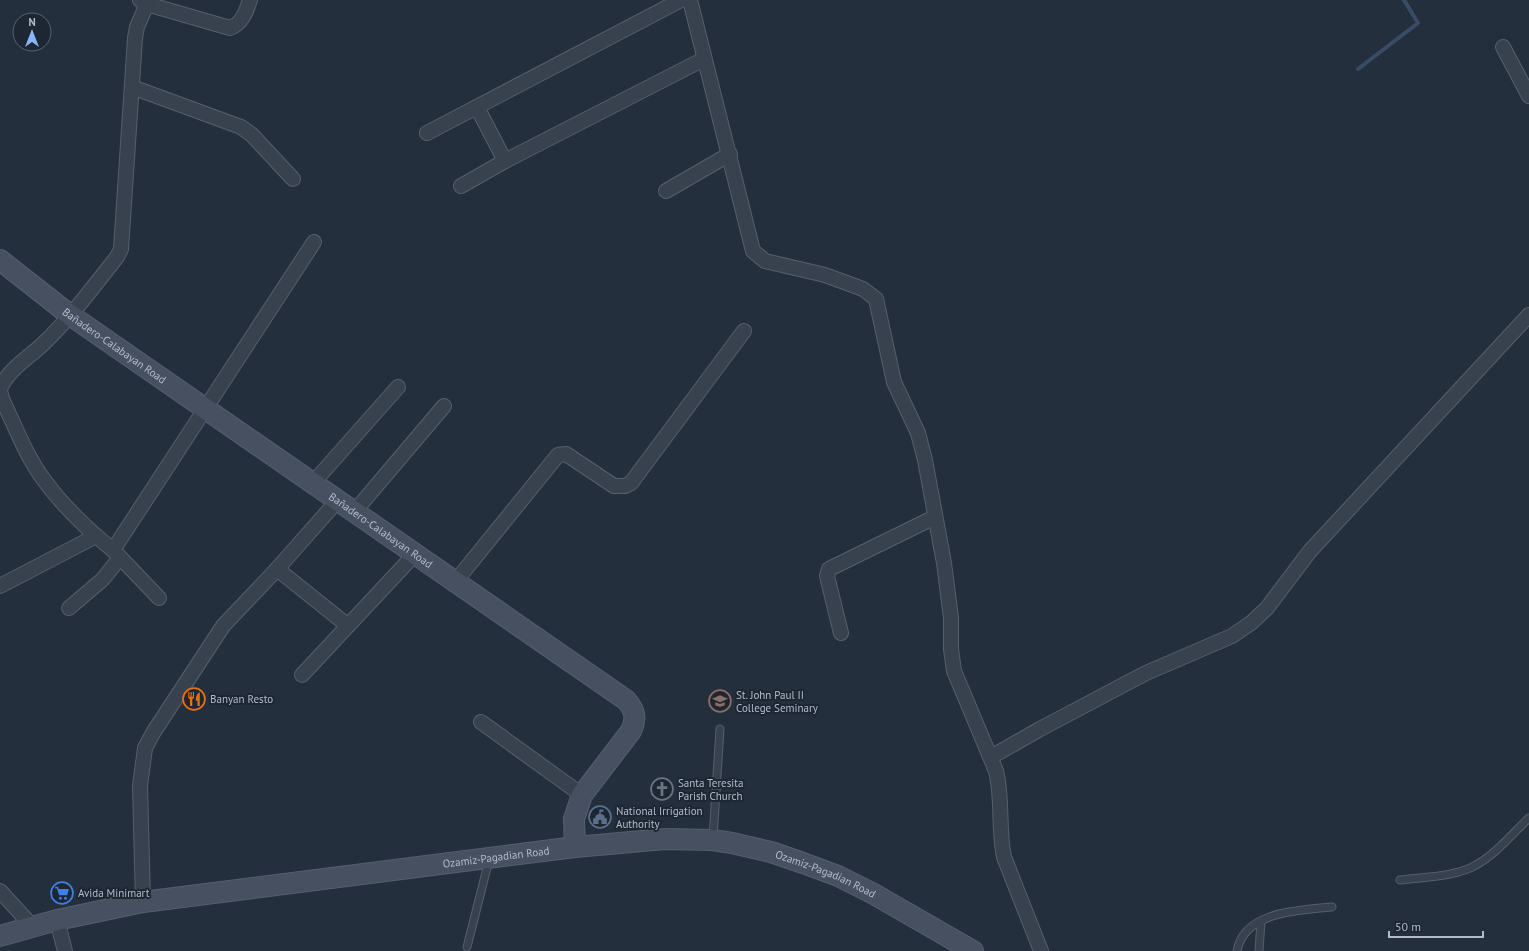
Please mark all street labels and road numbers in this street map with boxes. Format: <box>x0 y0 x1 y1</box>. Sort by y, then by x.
street label: Bañadero-Calabayan Road <box>60 305 169 387</box>
street label: Bañadero-Calabayan Road <box>326 489 435 571</box>
street label: Ozamiz-Pagadian Road <box>442 843 550 871</box>
street label: Ozamiz-Pagadian Road <box>774 847 878 901</box>

